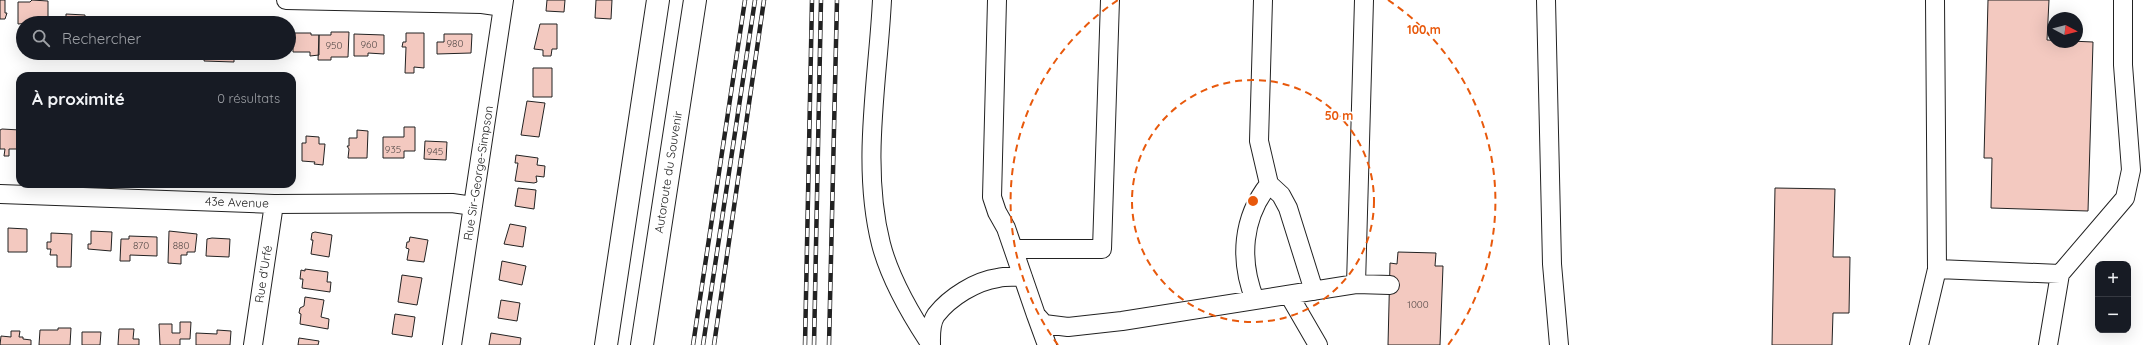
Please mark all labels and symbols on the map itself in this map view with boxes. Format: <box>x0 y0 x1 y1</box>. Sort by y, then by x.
north arrow <box>2047 12 2083 48</box>
text: 100 m <box>1407 22 1441 37</box>
house number: 980 <box>447 37 464 50</box>
house number: 960 <box>361 38 377 51</box>
house number: 950 <box>326 39 343 52</box>
street label: Rue Sir-George-Simpson <box>460 105 496 241</box>
text: 50 m <box>1325 108 1353 123</box>
street label: Autoroute du Souvenir <box>651 109 685 234</box>
house number: 935 <box>385 143 401 156</box>
house number: 945 <box>427 145 443 158</box>
street label: 43e Avenue <box>205 193 269 211</box>
centre of rings <box>1246 194 1260 208</box>
house number: 870 <box>133 239 149 252</box>
house number: 880 <box>173 239 189 252</box>
street label: Rue d'Urfé <box>251 244 275 304</box>
house number: 1000 <box>1407 298 1429 311</box>

